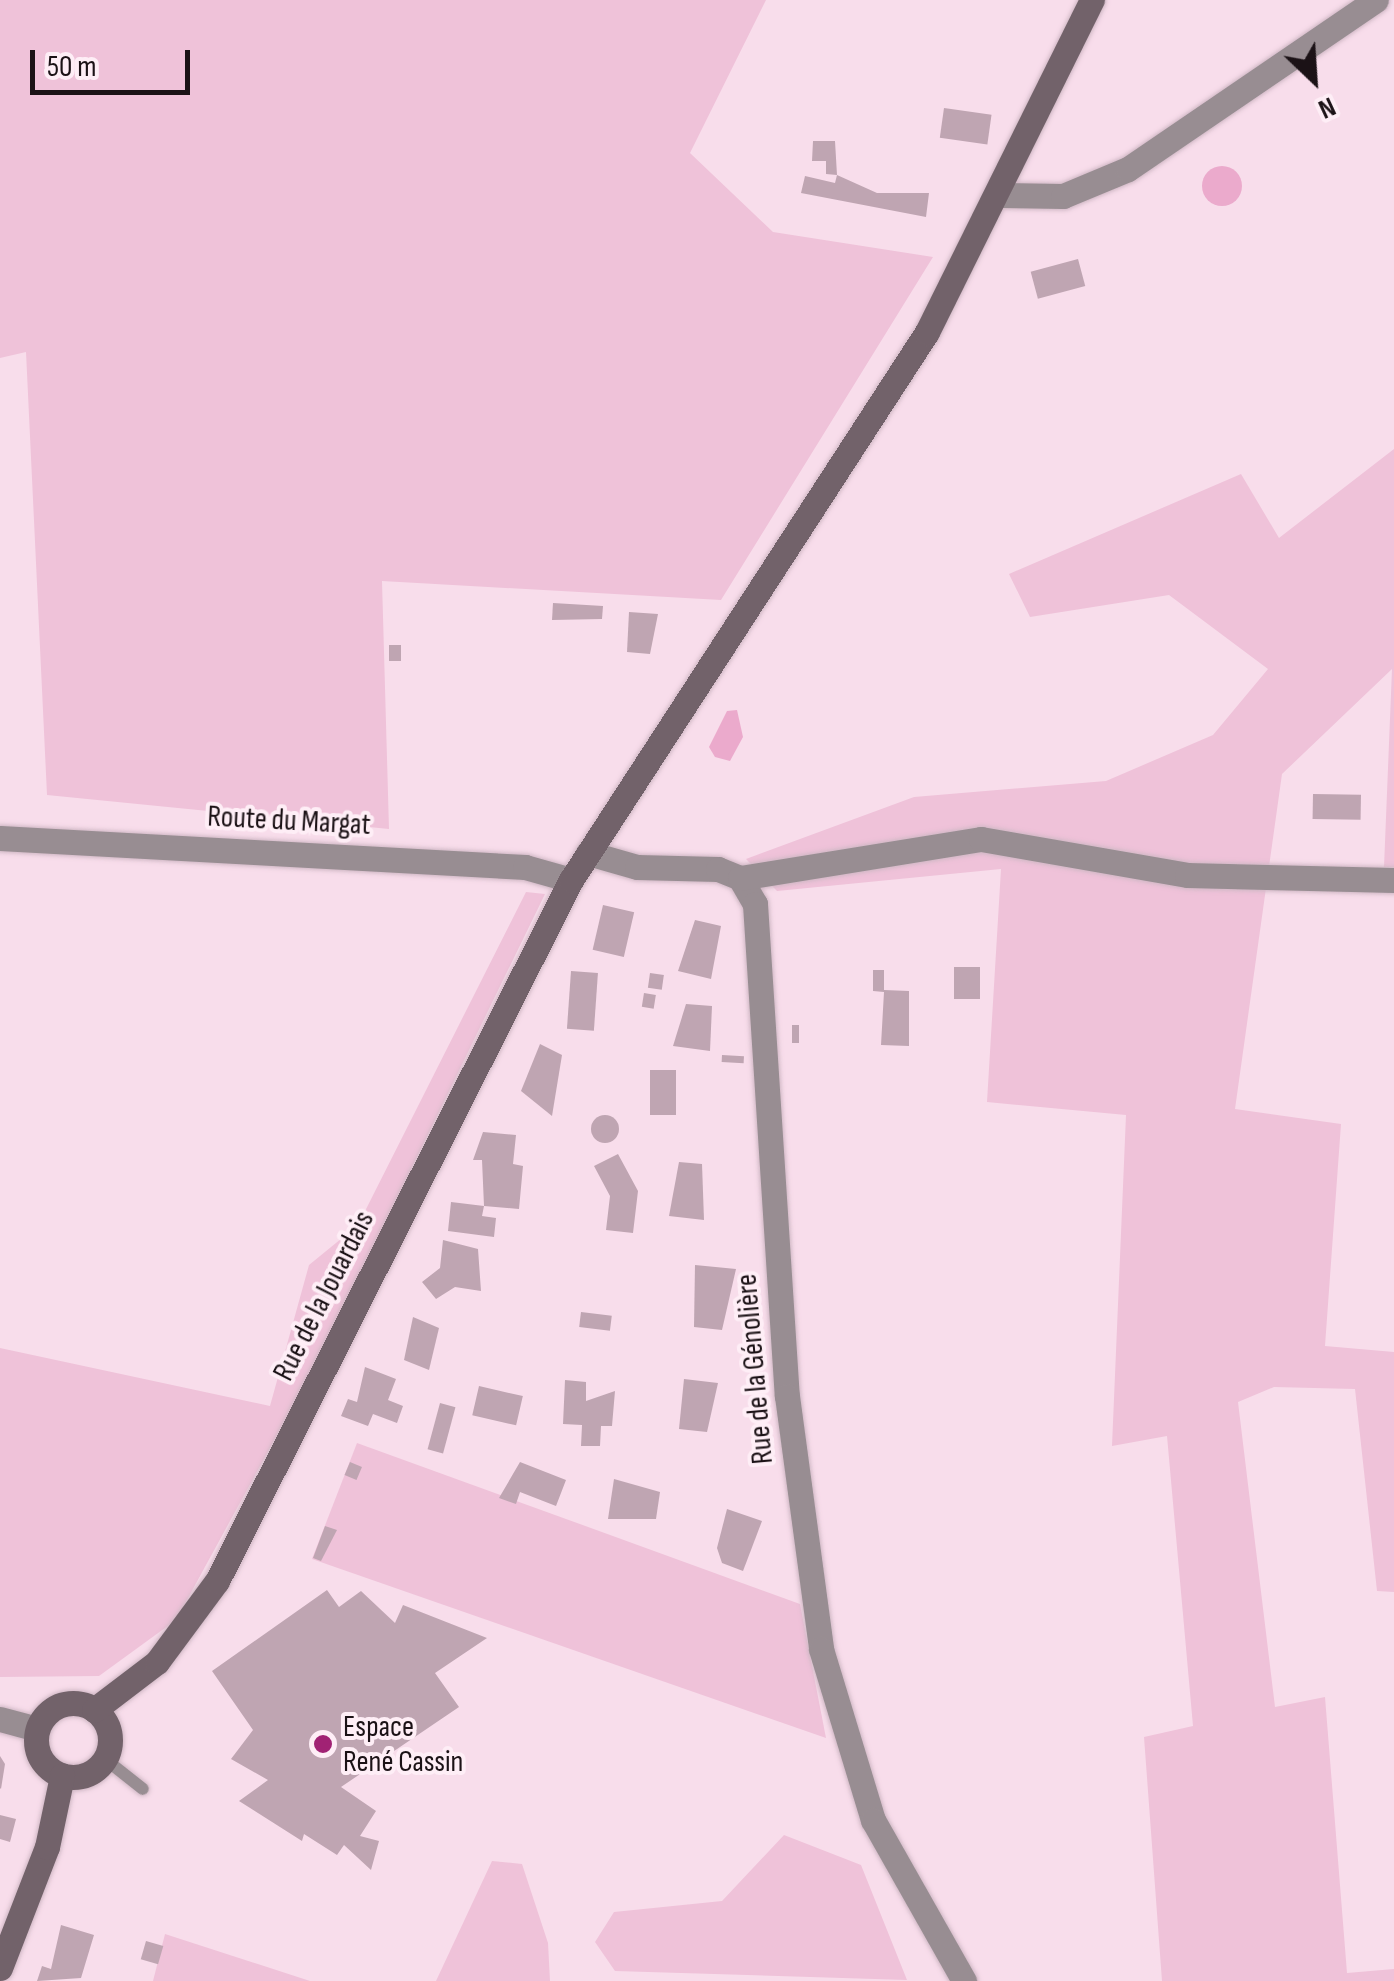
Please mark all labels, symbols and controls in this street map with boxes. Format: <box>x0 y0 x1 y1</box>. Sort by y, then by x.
scale bar <box>35 30 195 92</box>
north arrow <box>1264 30 1364 130</box>
text: 50 m <box>47 49 96 85</box>
text: N <box>1313 90 1341 126</box>
street label: Route du Margat <box>206 799 372 843</box>
street label: Rue de la Jouardais <box>266 1205 382 1387</box>
street label: Rue de la Génolière <box>729 1272 781 1466</box>
place label: Espace René Cassin <box>343 1709 463 1780</box>
marker: Espace René Cassin <box>312 1733 334 1755</box>

